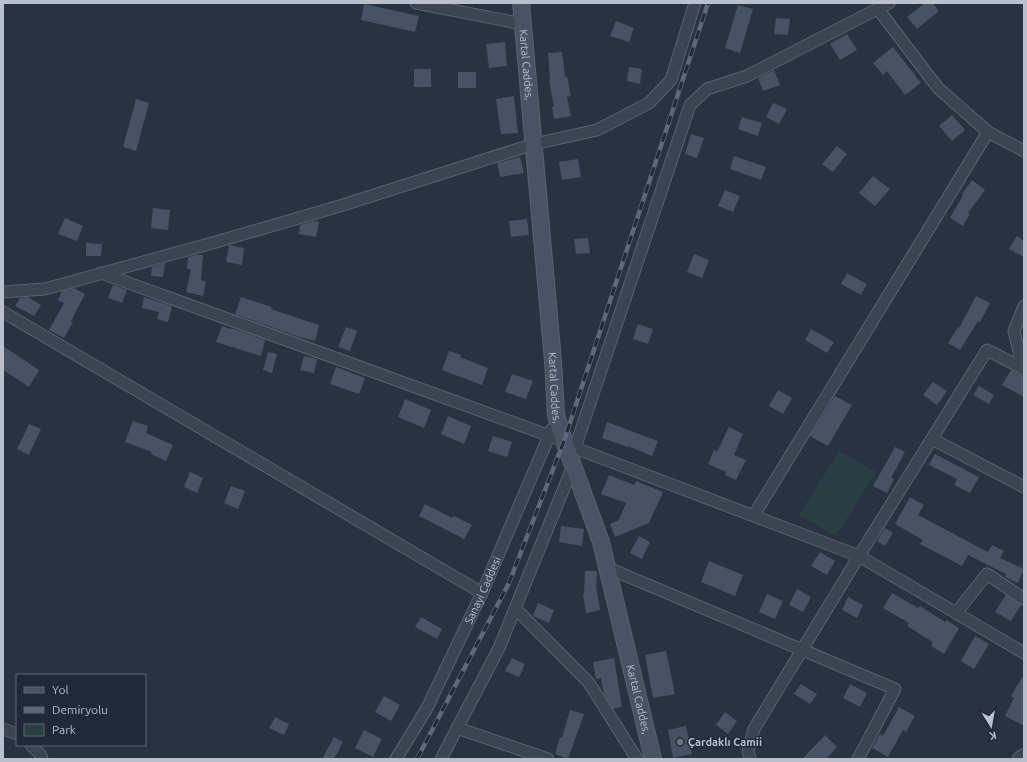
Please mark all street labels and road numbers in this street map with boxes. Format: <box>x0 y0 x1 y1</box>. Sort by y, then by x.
street label: Kartal Caddes, <box>517 29 536 101</box>
street label: Kartal Caddes, <box>546 352 564 424</box>
street label: Sanayi Caddesi <box>462 555 503 626</box>
street label: Kartal Caddes, <box>625 663 653 735</box>

